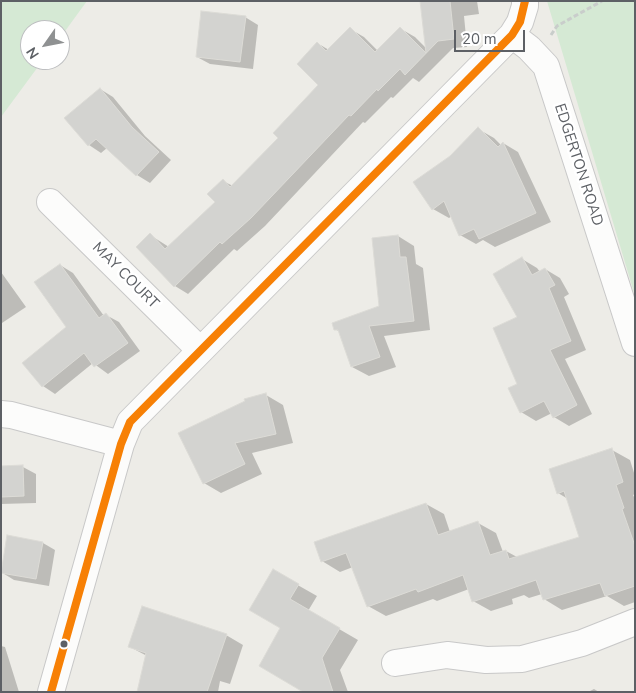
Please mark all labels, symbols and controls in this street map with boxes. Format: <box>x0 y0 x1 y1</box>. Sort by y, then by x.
north arrow <box>20 20 70 70</box>
scale bar <box>456 20 527 52</box>
text: 20 m <box>462 29 497 49</box>
text: N <box>22 43 44 62</box>
street label: EDGERTON ROAD <box>550 102 606 228</box>
street label: MAY COURT <box>88 239 162 313</box>
unlabelled marker <box>59 639 69 649</box>

